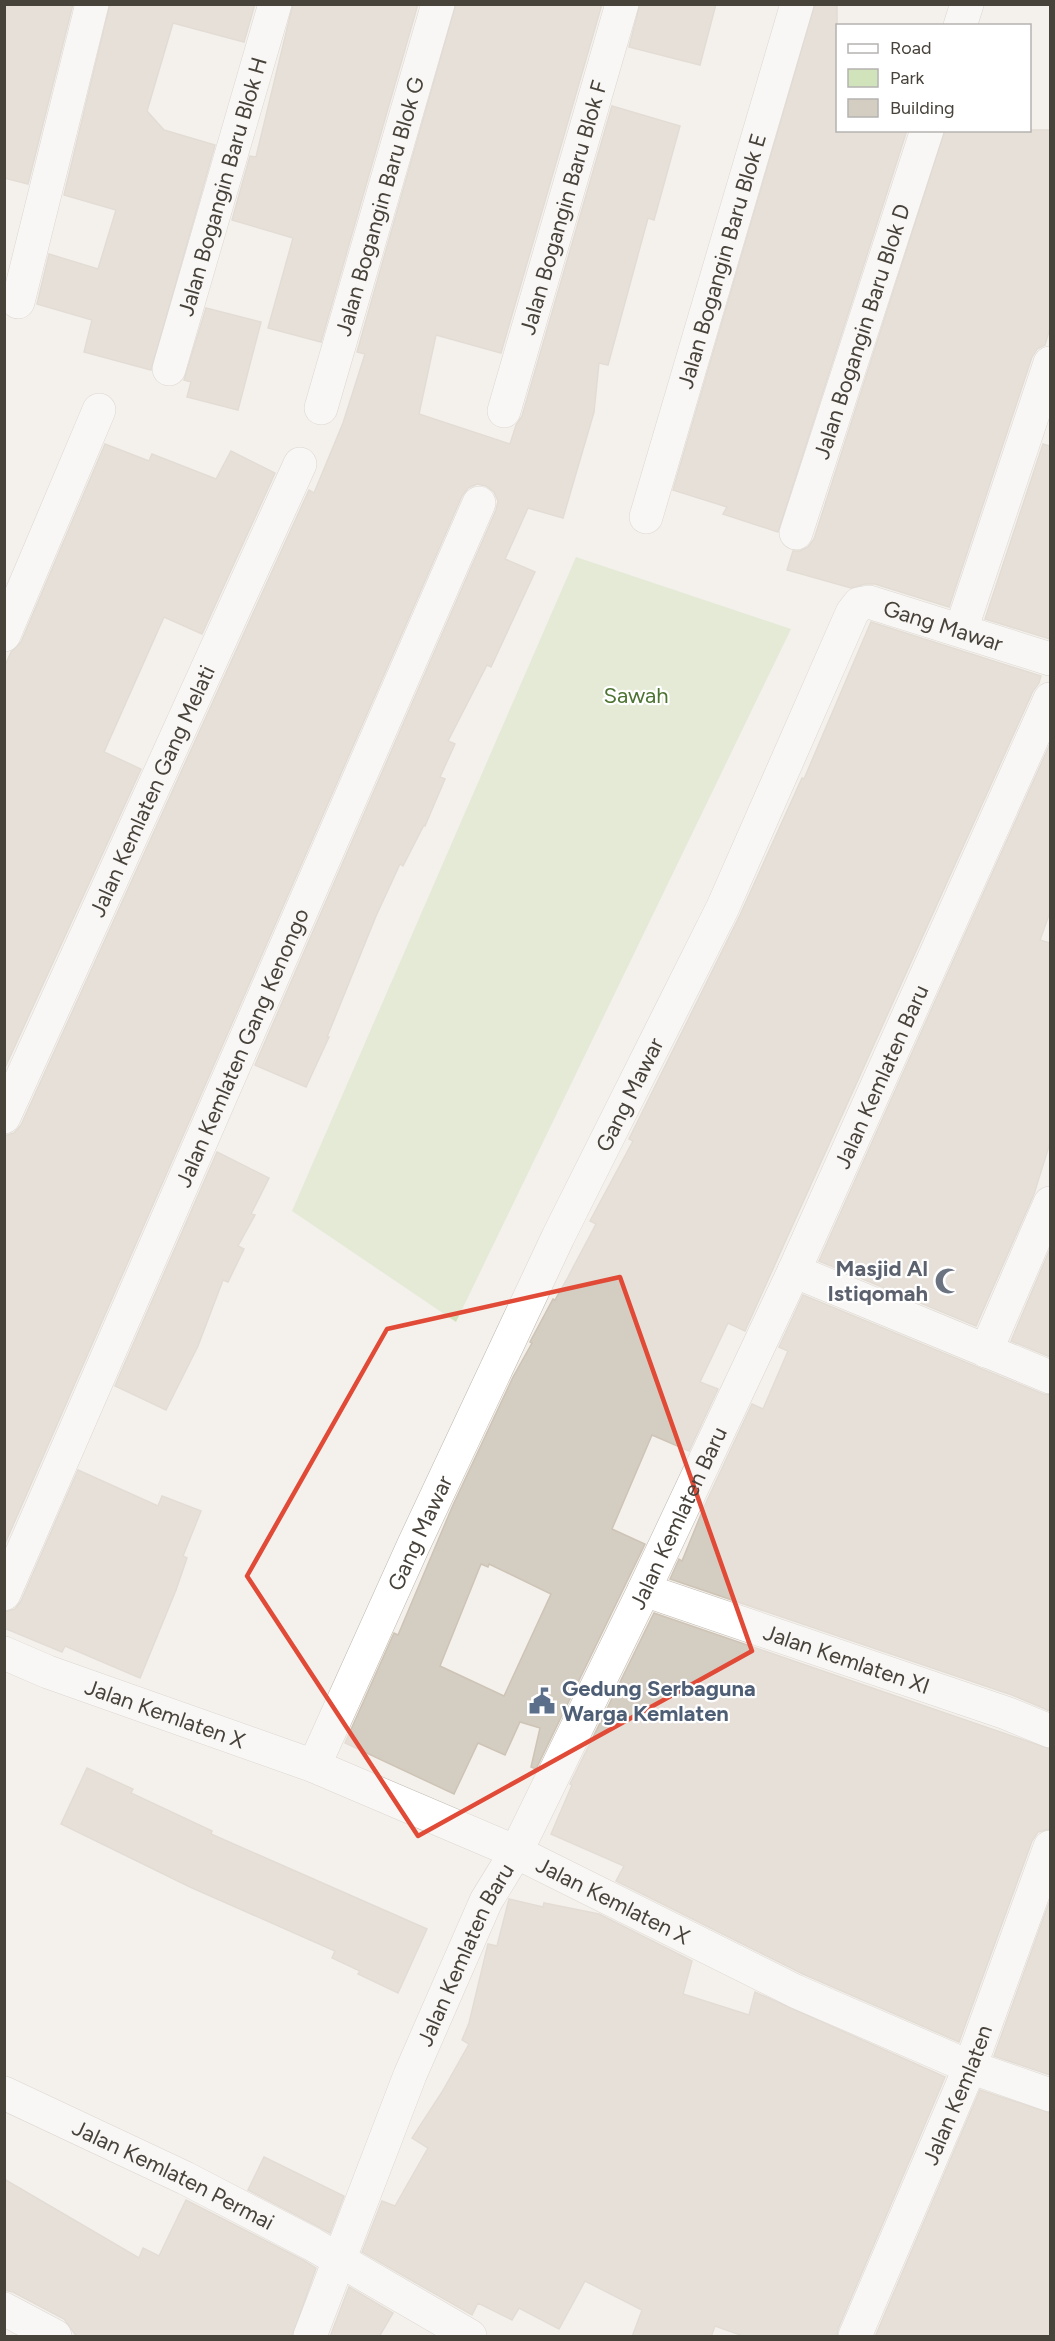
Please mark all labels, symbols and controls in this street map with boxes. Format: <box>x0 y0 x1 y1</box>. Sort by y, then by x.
legend <box>836 24 1031 132</box>
text: Road <box>890 37 931 59</box>
street label: Jalan Bogangin Baru Blok H <box>172 54 273 319</box>
text: Park <box>890 67 925 89</box>
street label: Jalan Bogangin Baru Blok G <box>330 74 430 339</box>
street label: Jalan Bogangin Baru Blok F <box>514 77 613 338</box>
text: Building <box>890 97 955 119</box>
street label: Jalan Bogangin Baru Blok E <box>672 130 772 392</box>
street label: Jalan Bogangin Baru Blok D <box>808 200 916 463</box>
street label: Gang Mawar <box>880 594 1007 658</box>
street label: Jalan Kemlaten Gang Melati <box>84 661 221 921</box>
park label: Sawah <box>603 682 669 709</box>
street label: Jalan Kemlaten Gang Kenongo <box>170 904 315 1191</box>
street label: Jalan Kemlaten Baru <box>829 980 934 1173</box>
street label: Gang Mawar <box>590 1033 670 1156</box>
place label: Masjid Al Istiqomah <box>828 1255 928 1307</box>
mosque icon: Masjid Al Istiqomah <box>933 1266 963 1296</box>
street label: Jalan Kemlaten Baru <box>624 1422 733 1614</box>
street label: Gang Mawar <box>382 1471 459 1595</box>
street label: Jalan Kemlaten XI <box>760 1619 933 1700</box>
street label: Jalan Kemlaten X <box>81 1673 249 1755</box>
place label: Gedung Serbaguna Warga Kemlaten <box>562 1675 756 1727</box>
public building icon: Gedung Serbaguna Warga Kemlaten <box>527 1686 557 1716</box>
street label: Jalan Kemlaten X <box>532 1851 694 1951</box>
street label: Jalan Kemlaten Baru <box>411 1858 520 2050</box>
street label: Jalan Kemlaten <box>917 2021 998 2169</box>
street label: Jalan Kemlaten Permai <box>68 2114 279 2236</box>

